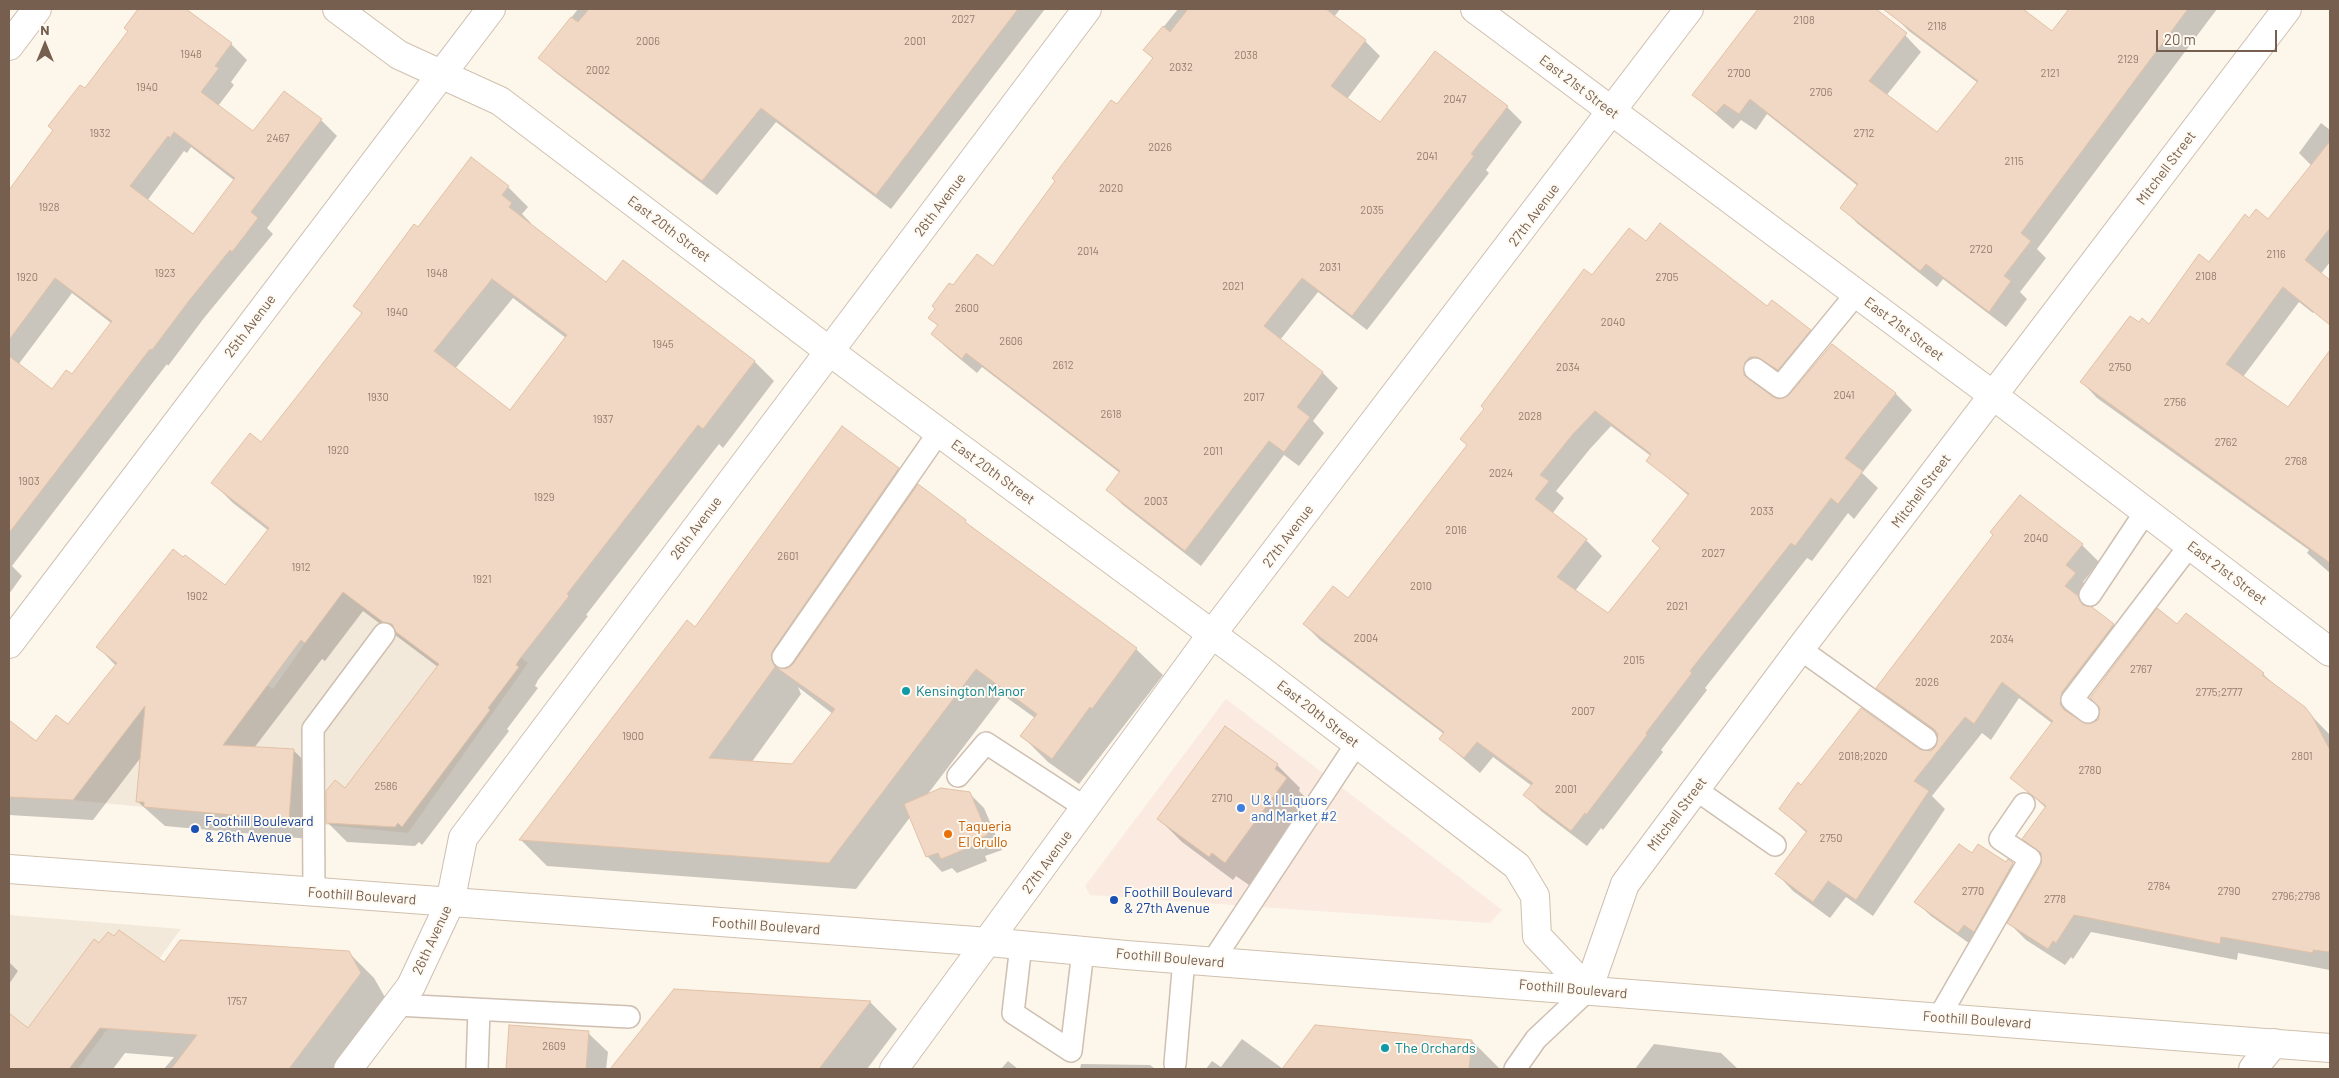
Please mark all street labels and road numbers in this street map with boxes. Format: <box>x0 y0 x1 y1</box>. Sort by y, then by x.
street label: East 21st Street <box>1536 52 1622 122</box>
street label: Mitchell Street <box>2133 128 2199 208</box>
street label: 26th Avenue <box>911 170 969 240</box>
street label: 27th Avenue <box>1505 180 1563 250</box>
street label: East 20th Street <box>624 192 714 266</box>
street label: 25th Avenue <box>221 291 279 361</box>
street label: East 21st Street <box>1861 294 1947 364</box>
street label: East 20th Street <box>948 436 1038 508</box>
street label: Mitchell Street <box>1888 451 1954 531</box>
street label: 26th Avenue <box>667 493 725 563</box>
street label: 27th Avenue <box>1259 501 1317 571</box>
street label: East 21st Street <box>2184 538 2270 608</box>
street label: East 20th Street <box>1274 677 1362 751</box>
street label: Mitchell Street <box>1644 774 1710 854</box>
street label: 27th Avenue <box>1018 827 1076 897</box>
street label: Foothill Boulevard <box>307 884 417 908</box>
street label: 26th Avenue <box>409 903 455 977</box>
street label: Foothill Boulevard <box>711 914 821 938</box>
street label: Foothill Boulevard <box>1115 945 1225 971</box>
street label: Foothill Boulevard <box>1518 976 1628 1002</box>
street label: Foothill Boulevard <box>1922 1008 2032 1032</box>

